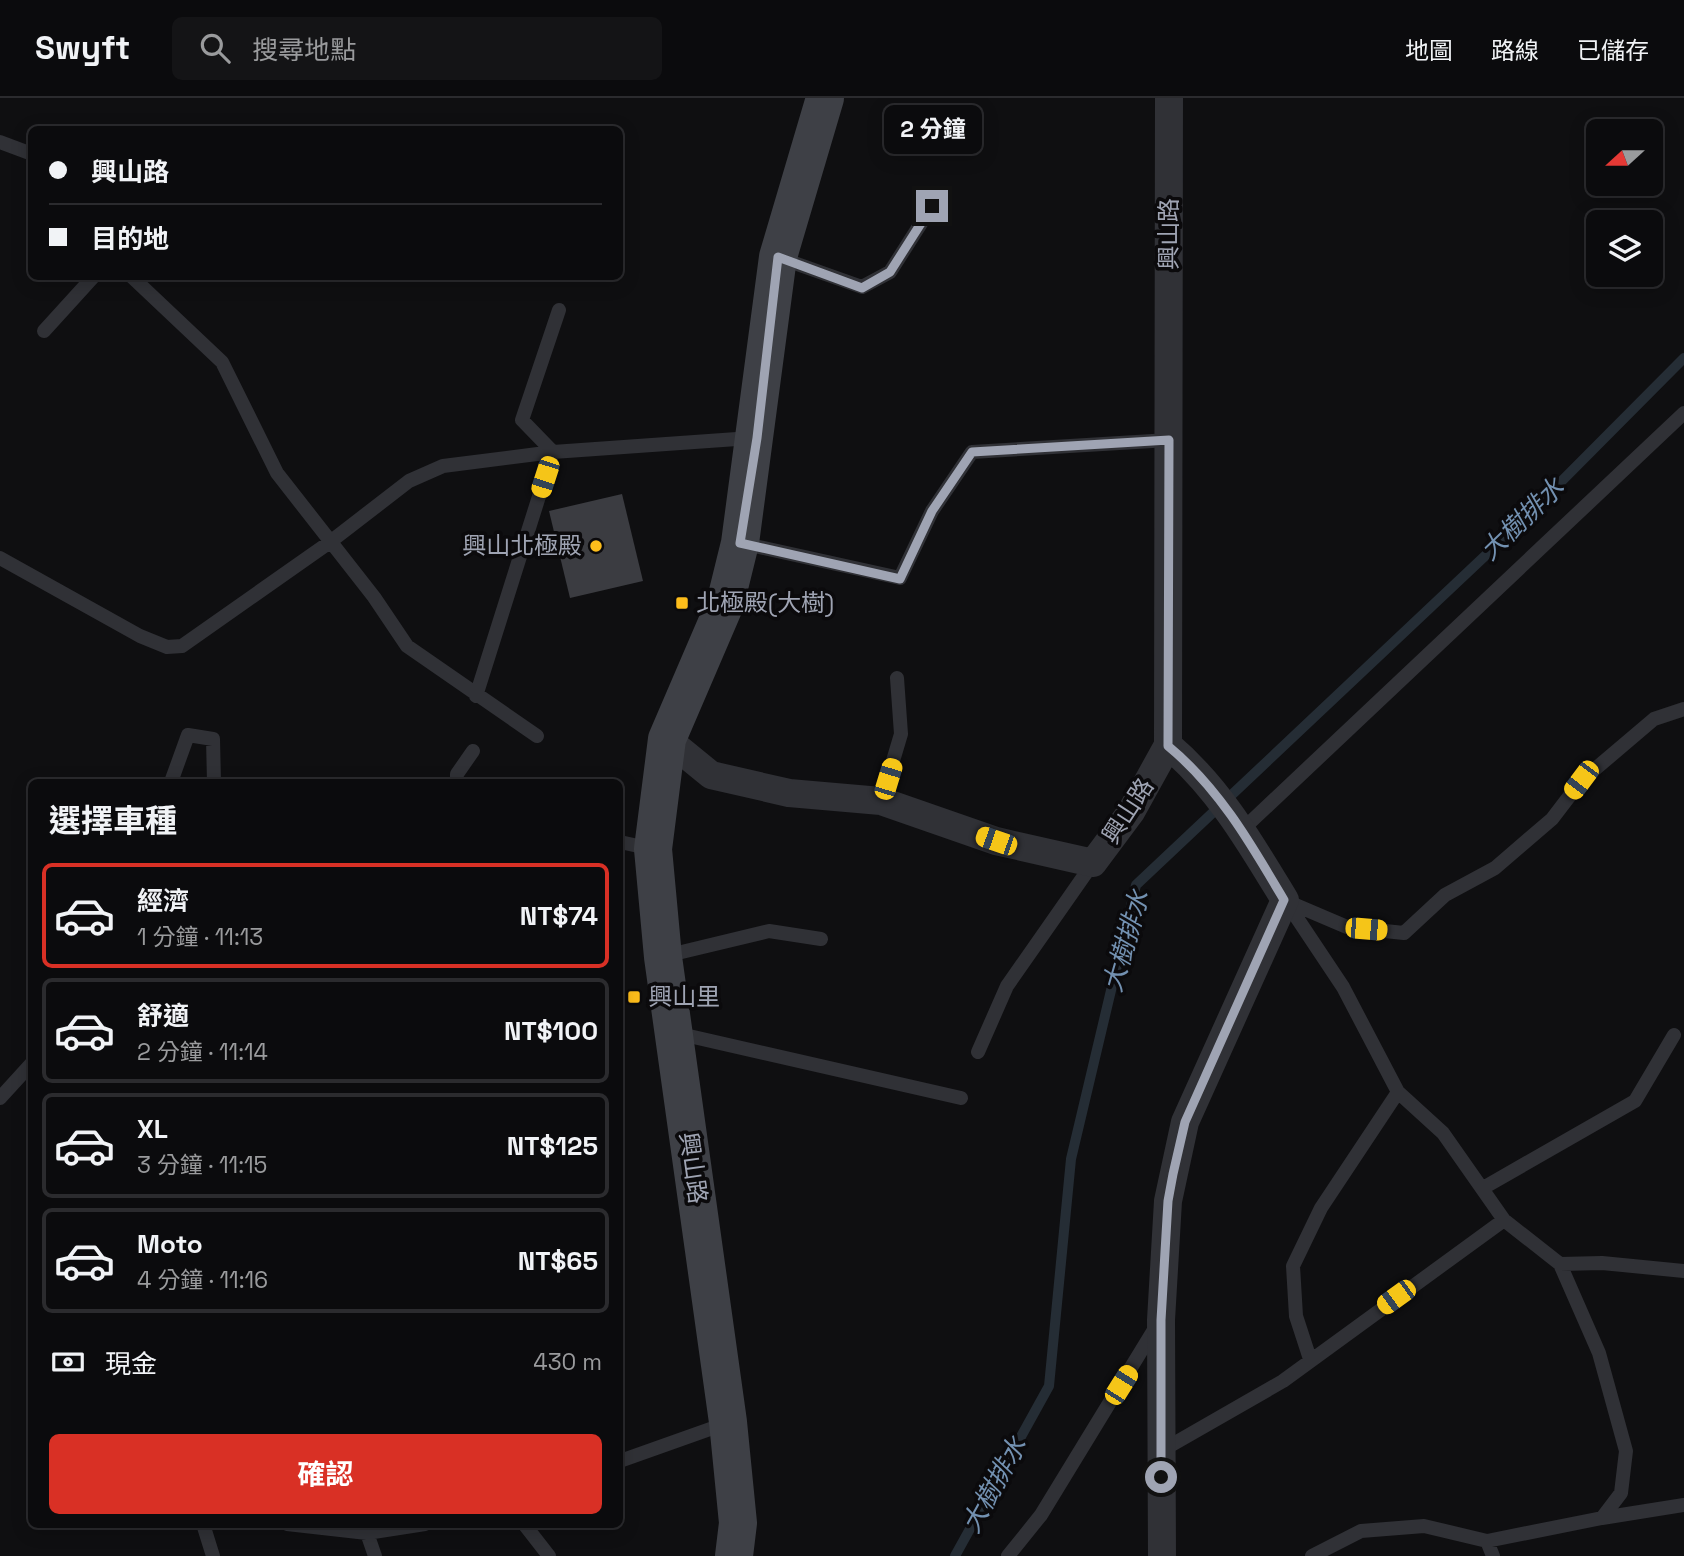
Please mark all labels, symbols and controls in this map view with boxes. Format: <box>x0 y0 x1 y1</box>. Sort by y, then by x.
search box <box>172 17 662 80</box>
text: Swyft <box>35 27 130 69</box>
icon: search <box>196 29 234 67</box>
text: 搜尋地點 <box>252 33 356 67</box>
text: 地圖 <box>1405 35 1453 66</box>
text: 路線 <box>1491 35 1539 66</box>
text: 已儲存 <box>1577 35 1649 66</box>
callout: 2 分鐘 <box>883 105 981 154</box>
text: 2 分鐘 <box>900 114 966 144</box>
north arrow <box>1586 119 1662 196</box>
map controls <box>1586 119 1663 287</box>
text: 興山路 <box>91 155 169 189</box>
route end <box>916 190 948 222</box>
street label: 興山路 <box>1153 198 1184 270</box>
button: layers <box>1586 210 1663 287</box>
text: 目的地 <box>91 222 169 256</box>
car <box>529 454 562 500</box>
water label: 大樹排水 <box>1473 470 1572 567</box>
place label: 興山北極殿 <box>462 530 582 561</box>
marker: 興山北極殿 <box>588 538 604 554</box>
place label: 北極殿(大樹) <box>696 587 834 618</box>
marker: 北極殿(大樹) <box>674 595 690 611</box>
car <box>872 756 905 802</box>
car <box>1560 757 1603 803</box>
street label: 興山路 <box>1095 772 1160 849</box>
text: 選擇車種 <box>49 801 177 841</box>
car <box>973 824 1020 858</box>
icon: car <box>53 884 116 947</box>
text: 經濟 <box>137 884 189 918</box>
water label: 大樹排水 <box>1095 885 1157 996</box>
text: NT$74 <box>520 899 598 933</box>
car <box>1345 917 1388 941</box>
text: 1 分鐘 · 11:13 <box>137 922 263 952</box>
place label: 興山里 <box>648 981 720 1012</box>
marker: 興山里 <box>626 989 642 1005</box>
icon: car <box>53 999 116 1062</box>
text: 舒適 <box>137 999 189 1033</box>
text: NT$100 <box>504 1014 598 1048</box>
text: 2 分鐘 · 11:14 <box>137 1037 268 1067</box>
text: XL <box>137 1112 168 1146</box>
icon: car <box>53 1114 116 1177</box>
text: NT$125 <box>507 1129 598 1163</box>
street label: 興山路 <box>673 1130 714 1206</box>
text: 3 分鐘 · 11:15 <box>137 1150 267 1180</box>
text: Moto <box>137 1227 203 1261</box>
icon: car <box>53 1229 116 1292</box>
text: NT$65 <box>518 1244 598 1278</box>
text: 4 分鐘 · 11:16 <box>137 1265 268 1295</box>
car <box>1373 1276 1420 1318</box>
icon: cash <box>49 1343 87 1381</box>
text: 現金 <box>105 1347 157 1381</box>
text: 430 m <box>533 1347 602 1377</box>
car <box>1101 1362 1142 1408</box>
water label: 大樹排水 <box>954 1430 1035 1539</box>
button: 確認 <box>49 1434 602 1514</box>
route start <box>1145 1461 1177 1493</box>

